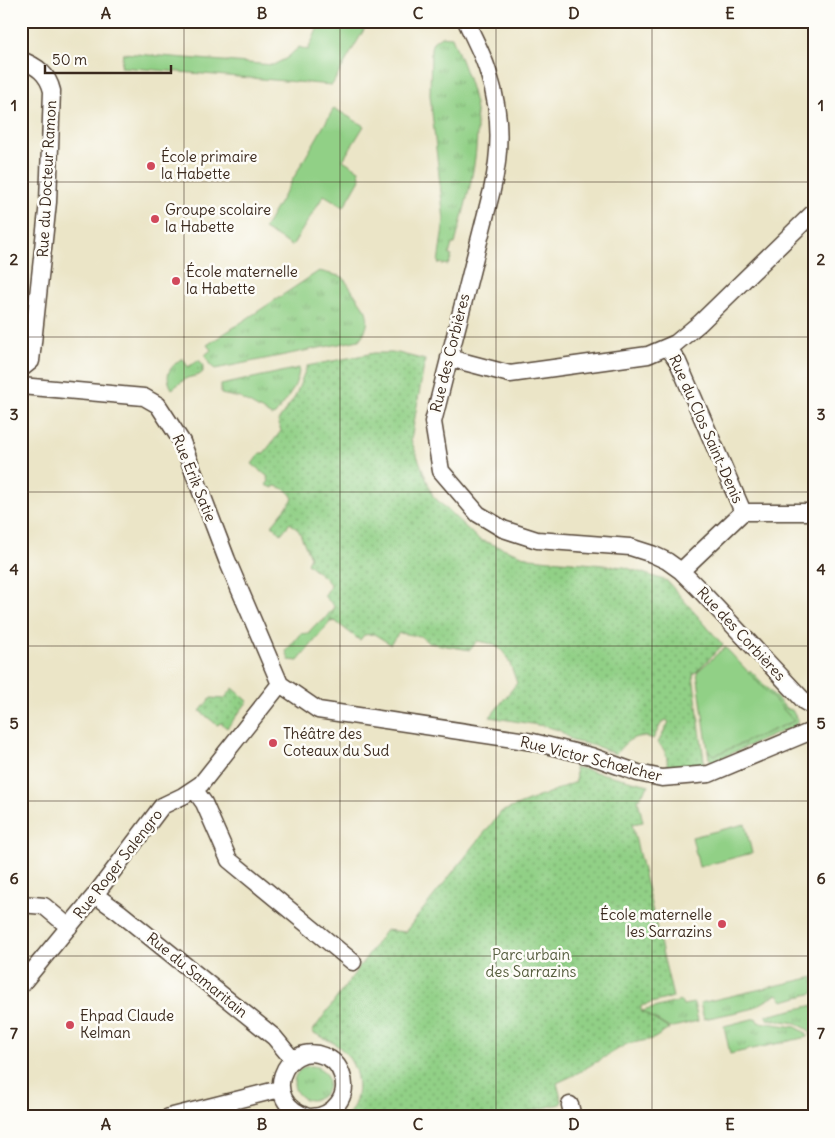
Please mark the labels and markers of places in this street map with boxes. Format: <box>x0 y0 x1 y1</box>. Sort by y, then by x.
place label: École primaire la Habette <box>161 147 257 183</box>
marker: École primaire la Habette <box>145 160 157 172</box>
place label: Groupe scolaire la Habette <box>165 200 271 236</box>
marker: Groupe scolaire la Habette <box>149 213 161 225</box>
place label: École maternelle la Habette <box>186 262 298 298</box>
marker: École maternelle la Habette <box>170 275 182 287</box>
place label: Théâtre des Coteaux du Sud <box>283 724 389 760</box>
marker: Théâtre des Coteaux du Sud <box>267 737 279 749</box>
place label: École maternelle les Sarrazins <box>600 905 712 941</box>
marker: École maternelle les Sarrazins <box>716 918 728 930</box>
place label: Ehpad Claude Kelman <box>80 1006 174 1042</box>
marker: Ehpad Claude Kelman <box>64 1019 76 1031</box>

